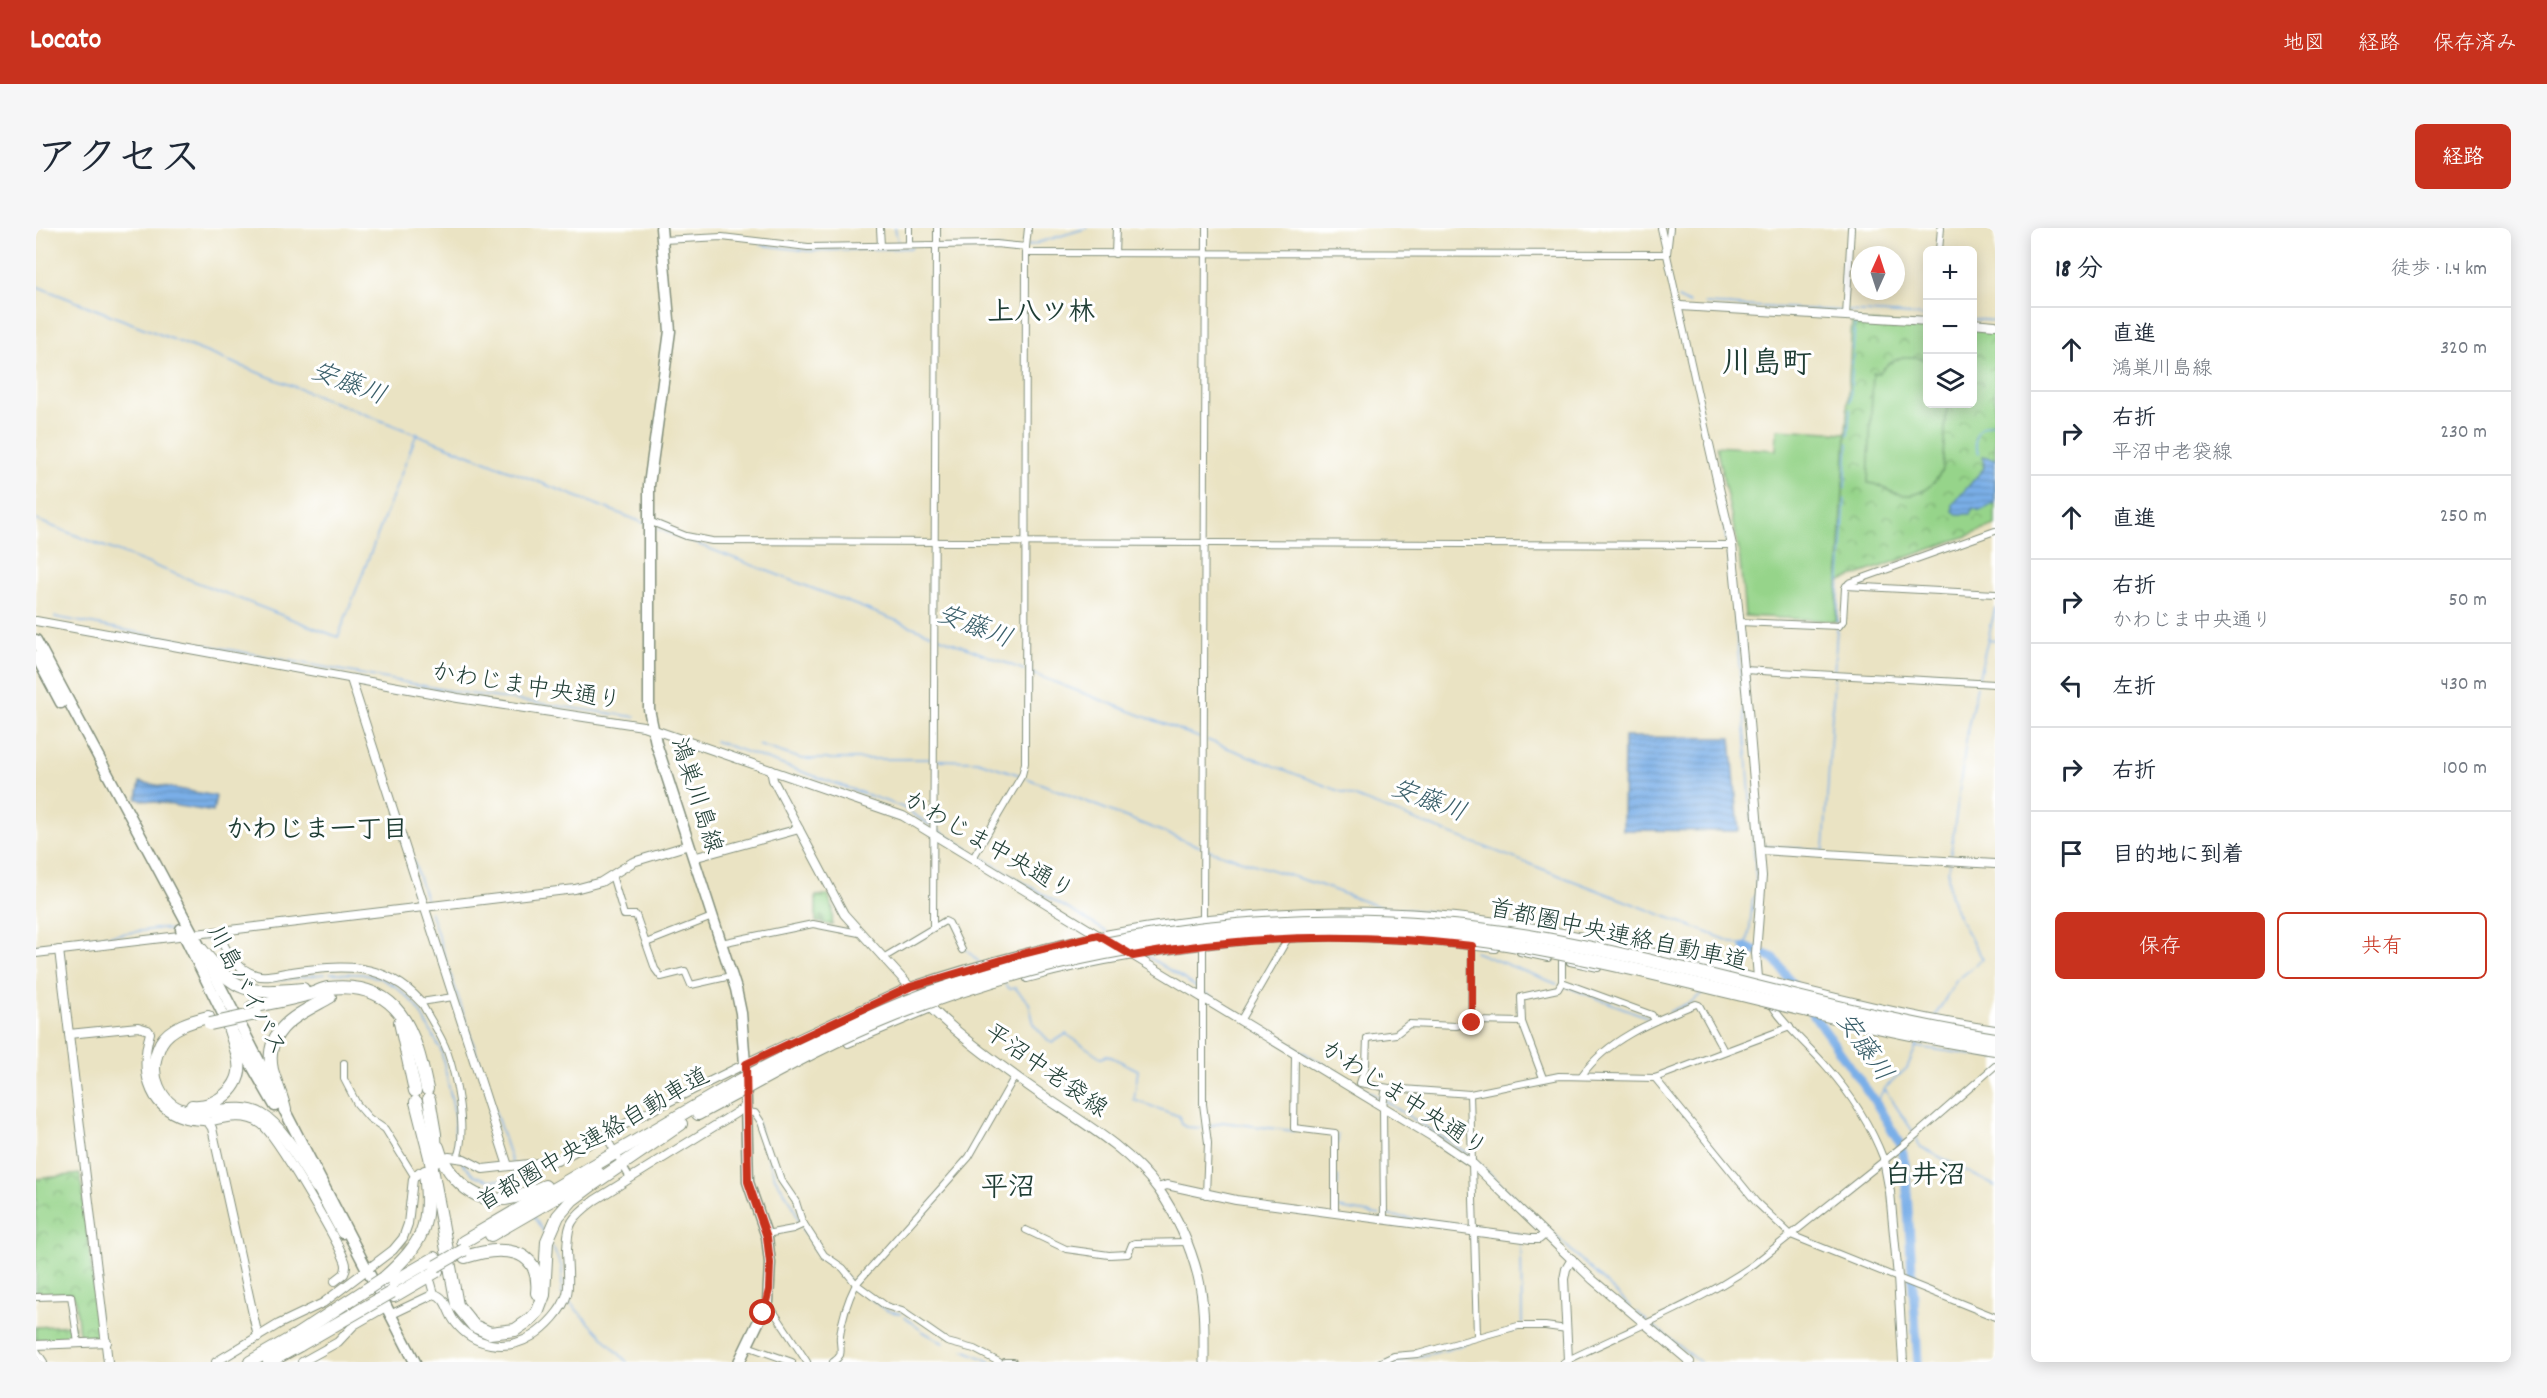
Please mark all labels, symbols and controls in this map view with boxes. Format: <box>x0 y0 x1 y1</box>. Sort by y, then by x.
text: Locato <box>30 22 101 62</box>
text: 地図 <box>2283 30 2325 60</box>
text: 経路 <box>2358 30 2400 60</box>
text: 保存済み <box>2433 30 2517 60</box>
button: 経路 <box>2415 124 2511 189</box>
text: アクセス <box>36 132 201 192</box>
north arrow <box>1851 246 1905 300</box>
map controls <box>1923 246 1977 408</box>
button: + <box>1923 246 1977 300</box>
text: 18 分 <box>2055 252 2103 289</box>
text: 徒歩 · 1.4 km <box>2391 256 2487 284</box>
district label: 上八ツ林 <box>987 295 1095 334</box>
button: − <box>1923 300 1977 354</box>
text: 直進 <box>2112 320 2156 351</box>
icon: ahead <box>2055 333 2088 366</box>
text: 320 m <box>2440 335 2487 363</box>
district label: 川島町 <box>1722 345 1812 388</box>
water label: 安藤川 <box>305 354 391 416</box>
button: layers <box>1923 354 1977 408</box>
text: 鴻巣川島線 <box>2112 356 2212 384</box>
text: 右折 <box>2112 404 2156 435</box>
icon: right <box>2055 417 2088 450</box>
text: 230 m <box>2440 419 2487 447</box>
text: 平沼中老袋線 <box>2112 440 2232 468</box>
icon: ahead <box>2055 501 2088 534</box>
text: 250 m <box>2440 503 2487 531</box>
text: 直進 <box>2112 505 2156 536</box>
text: 右折 <box>2112 572 2156 603</box>
icon: right <box>2055 585 2088 618</box>
text: 50 m <box>2449 587 2487 615</box>
water label: 安藤川 <box>931 597 1017 659</box>
text: かわじま中央通り <box>2112 608 2272 636</box>
street label: かわじま中央通り <box>429 656 623 720</box>
icon: left <box>2055 669 2088 702</box>
text: 430 m <box>2441 671 2487 699</box>
text: 左折 <box>2112 673 2156 704</box>
street label: 鴻巣川島線 <box>660 734 730 858</box>
icon: right <box>2055 753 2088 786</box>
text: 100 m <box>2443 755 2487 783</box>
text: 右折 <box>2112 757 2156 788</box>
water label: 安藤川 <box>1385 771 1471 833</box>
street label: かわじま中央通り <box>896 784 1080 910</box>
district label: かわじま一丁目 <box>226 813 408 850</box>
icon: arrive <box>2055 837 2088 870</box>
text: 目的地に到着 <box>2112 841 2244 872</box>
street label: 首都圏中央連絡自動車道 <box>1485 893 1751 981</box>
button: 保存 <box>2055 912 2265 979</box>
button: 共有 <box>2277 912 2487 979</box>
street label: 川島バイパス <box>196 920 294 1062</box>
water label: 安藤川 <box>1825 1005 1901 1091</box>
route end <box>1458 1009 1484 1035</box>
street label: 平沼中老袋線 <box>976 1017 1114 1127</box>
street label: かわじま中央通り <box>1313 1033 1493 1167</box>
street label: 首都圏中央連絡自動車道 <box>471 1060 717 1222</box>
district label: 白井沼 <box>1885 1158 1966 1197</box>
district label: 平沼 <box>981 1170 1035 1209</box>
route start <box>749 1299 775 1325</box>

